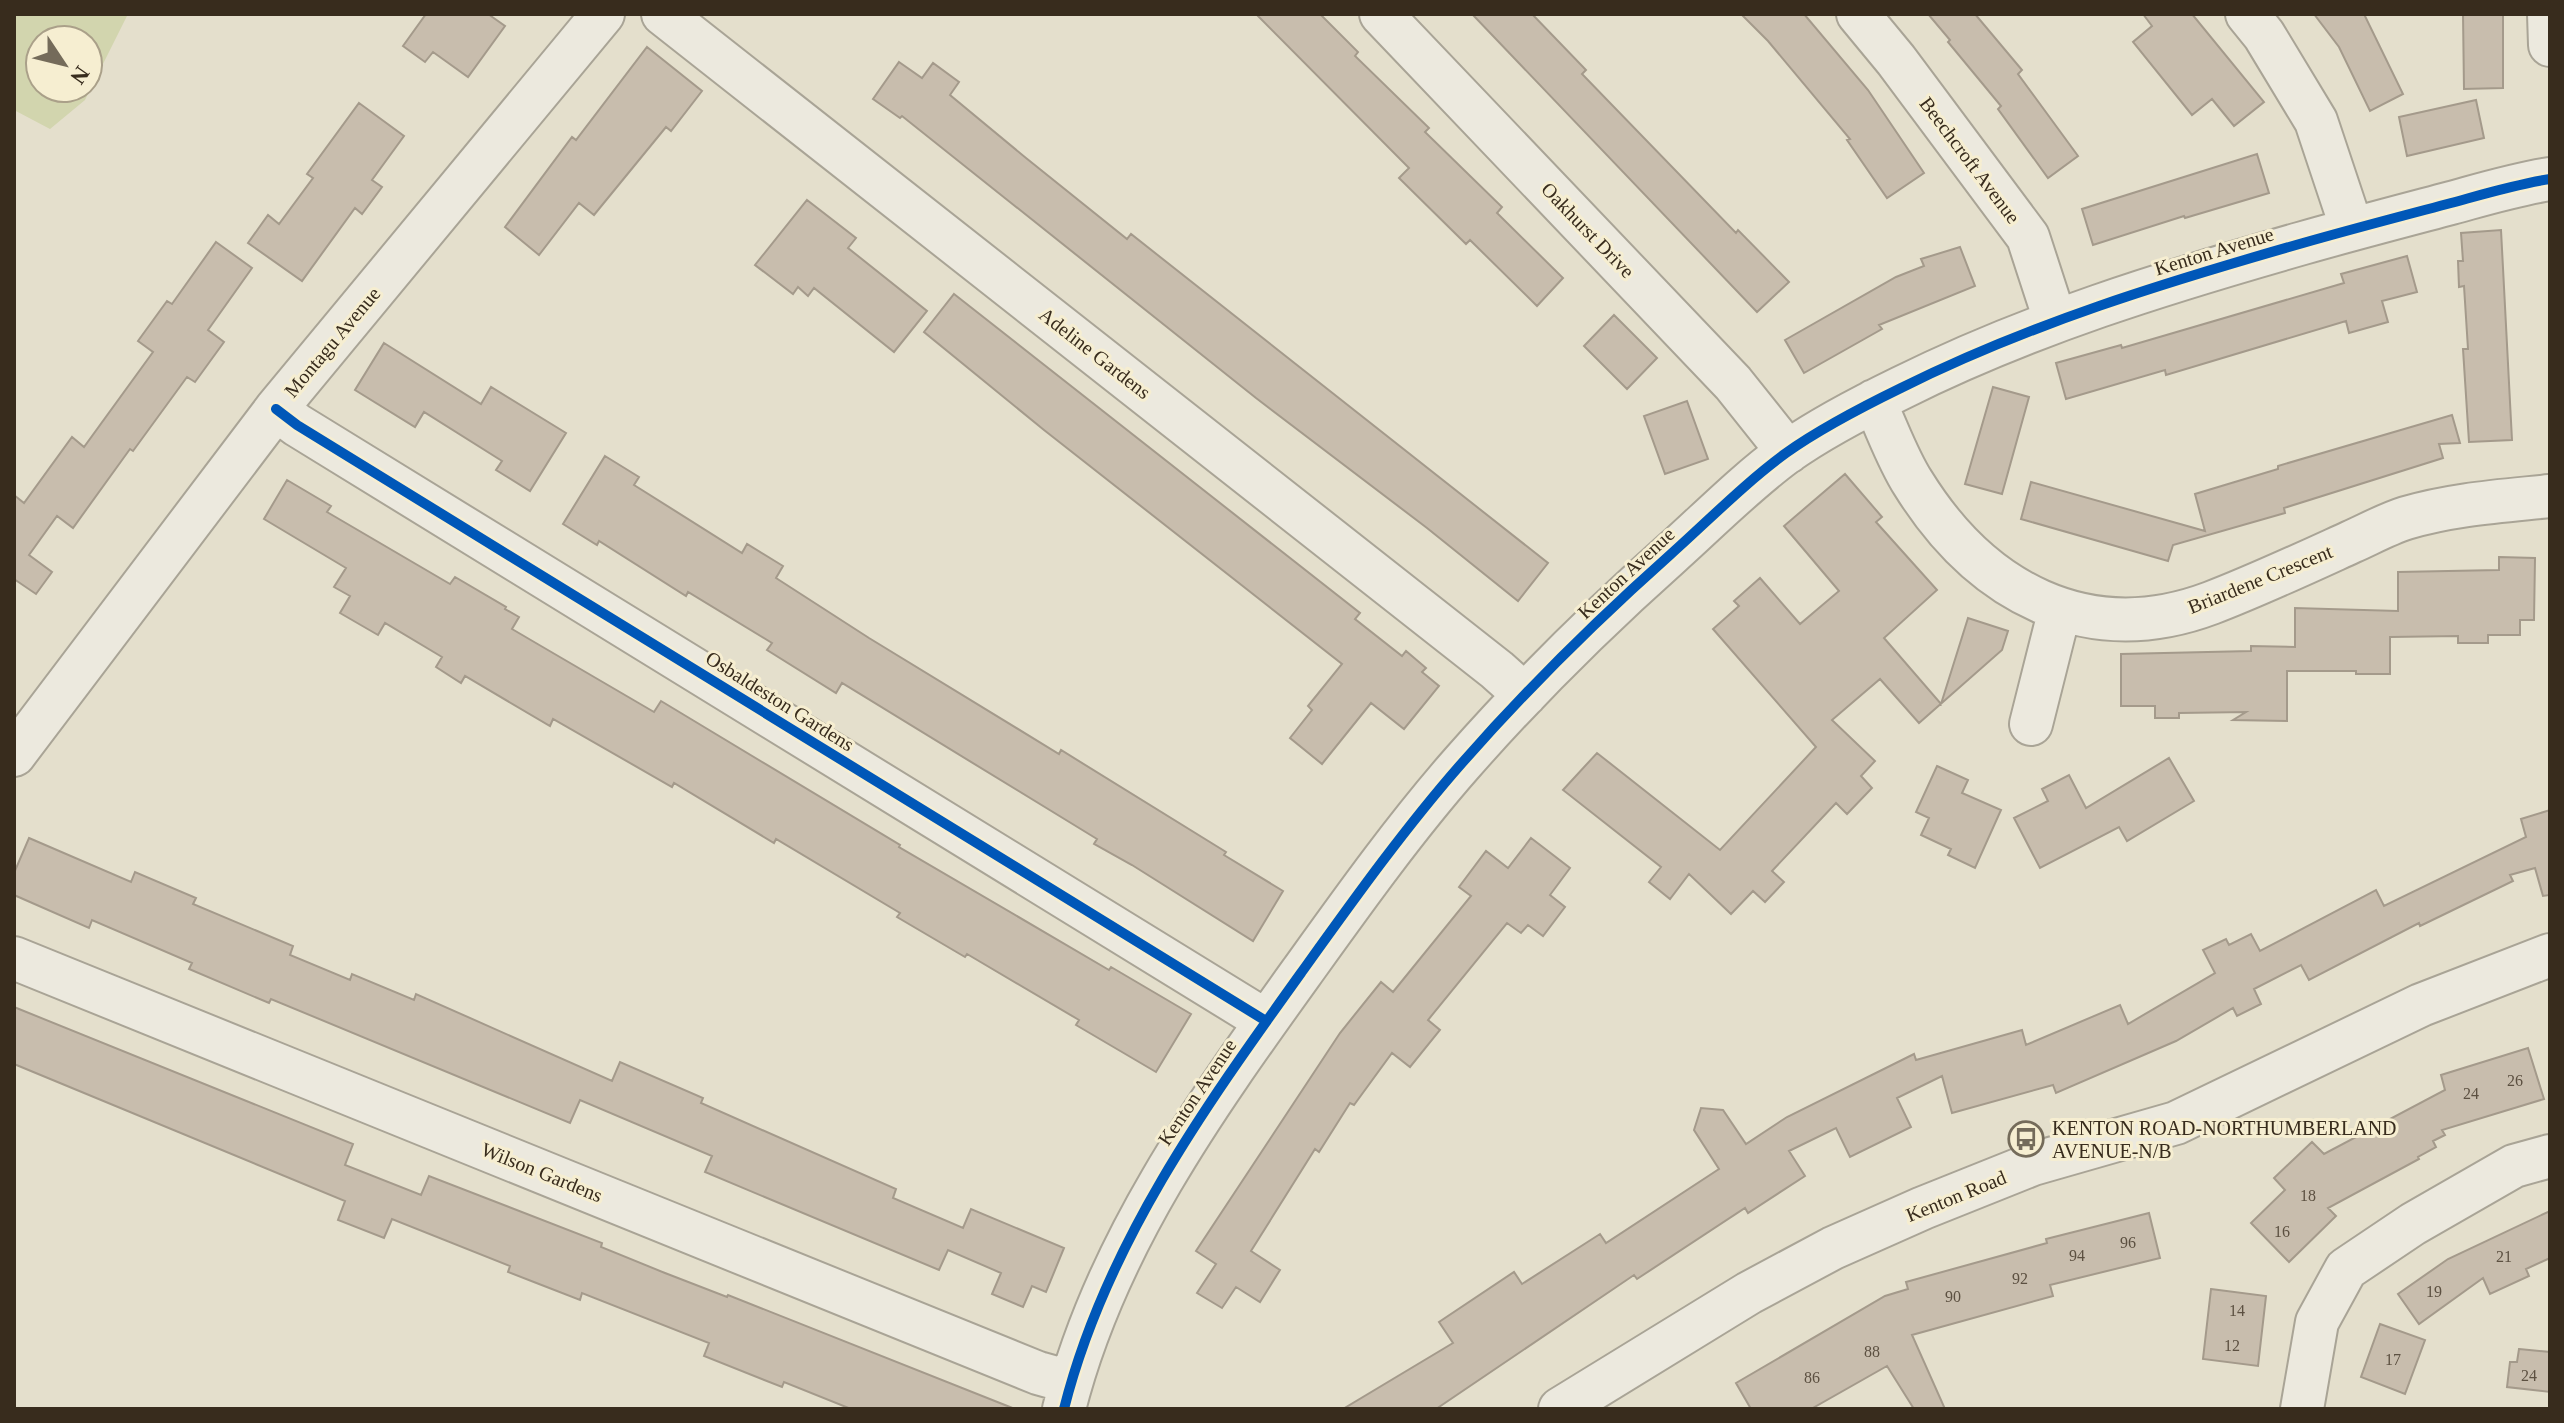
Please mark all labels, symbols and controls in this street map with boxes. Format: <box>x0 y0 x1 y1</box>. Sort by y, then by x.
north arrow <box>24 24 104 104</box>
text: N <box>65 62 95 89</box>
street label: Beechcroft Avenue <box>1915 93 2025 228</box>
street label: Oakhurst Drive <box>1537 178 1639 282</box>
street label: Kenton Avenue <box>2152 222 2276 280</box>
street label: Montagu Avenue <box>280 282 385 402</box>
street label: Adeline Gardens <box>1035 303 1155 403</box>
street label: Kenton Avenue <box>1573 523 1679 623</box>
street label: Briardene Crescent <box>2185 540 2336 618</box>
street label: Osbaldeston Gardens <box>702 646 858 756</box>
street label: Kenton Avenue <box>1153 1035 1241 1149</box>
house number: 26 <box>2507 1072 2523 1089</box>
house number: 24 <box>2463 1085 2479 1102</box>
place label: KENTON ROAD-NORTHUMBERLAND AVENUE-N/B <box>2052 1117 2397 1162</box>
bus stop icon: KENTON ROAD-NORTHUMBERLAND AVENUE-N/B <box>2007 1120 2045 1158</box>
street label: Wilson Gardens <box>478 1138 606 1206</box>
street label: Kenton Road <box>1903 1166 2009 1226</box>
house number: 18 <box>2300 1187 2316 1204</box>
house number: 16 <box>2274 1223 2290 1240</box>
house number: 96 <box>2120 1234 2136 1251</box>
house number: 94 <box>2069 1247 2085 1264</box>
house number: 21 <box>2496 1248 2512 1265</box>
house number: 92 <box>2012 1270 2028 1287</box>
house number: 19 <box>2426 1283 2442 1300</box>
house number: 90 <box>1945 1288 1961 1305</box>
house number: 14 <box>2229 1302 2245 1319</box>
house number: 12 <box>2224 1337 2240 1354</box>
house number: 88 <box>1864 1343 1880 1360</box>
house number: 17 <box>2385 1351 2401 1368</box>
house number: 24 <box>2521 1367 2537 1384</box>
house number: 86 <box>1804 1369 1820 1386</box>

